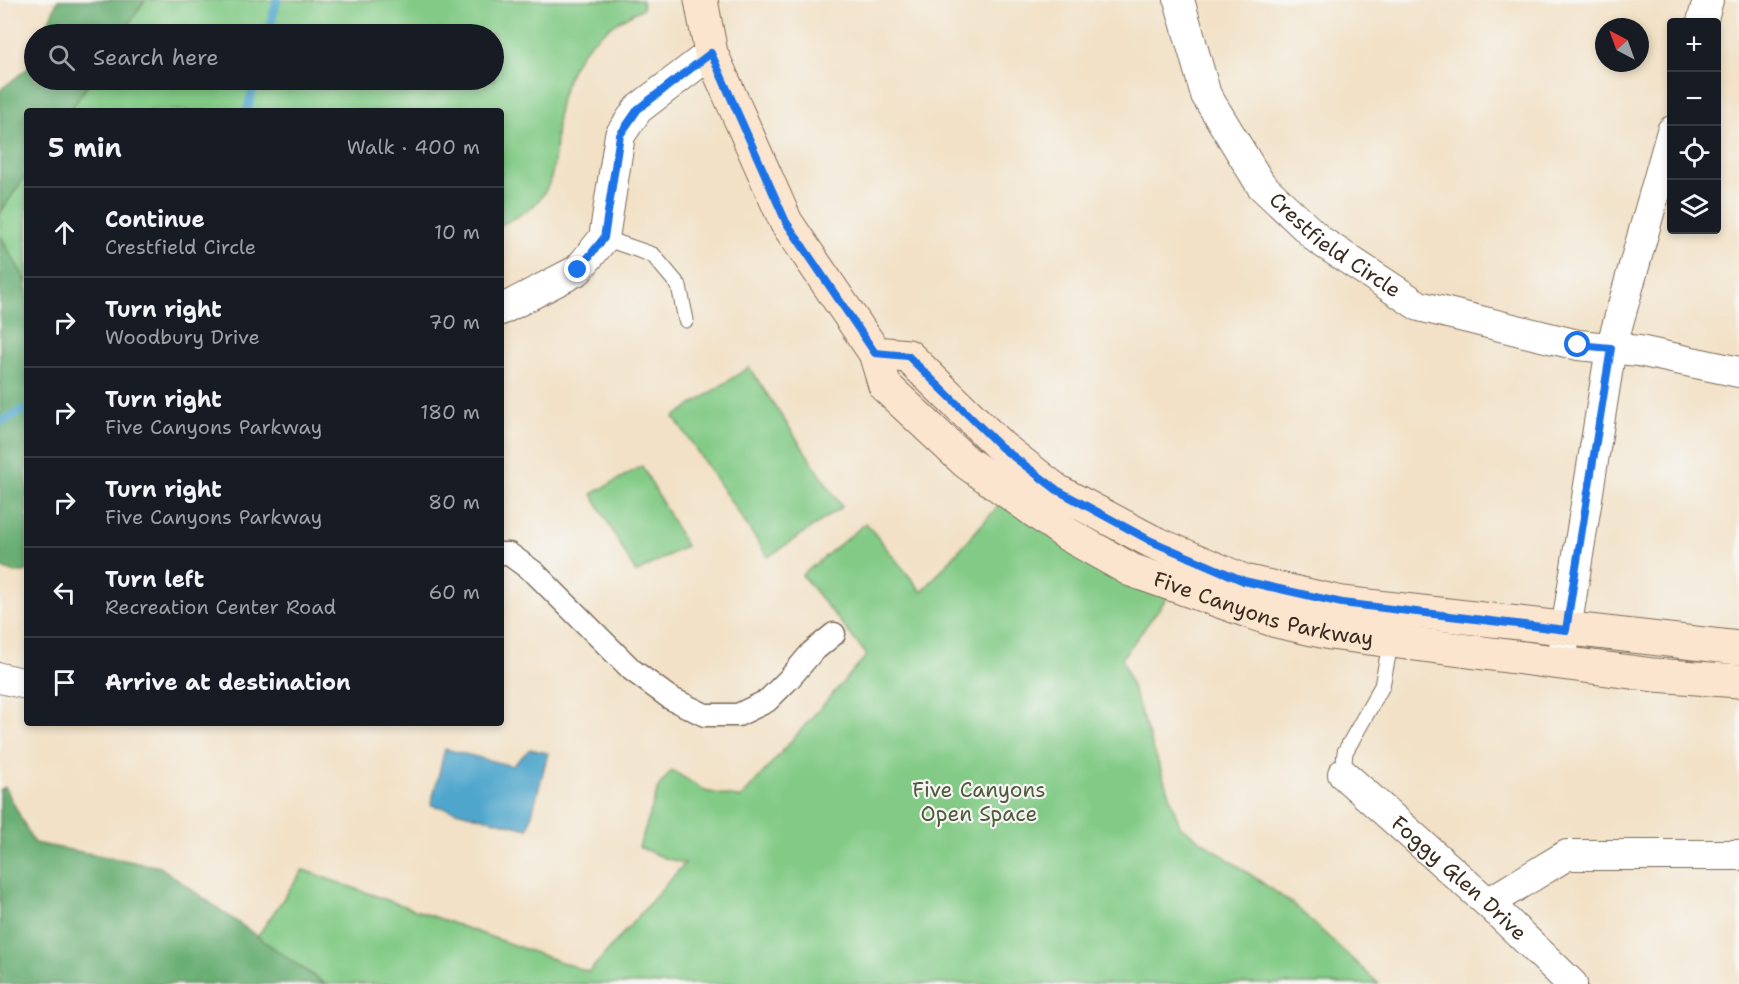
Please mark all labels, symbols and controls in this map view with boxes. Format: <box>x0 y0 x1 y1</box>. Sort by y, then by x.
north arrow <box>1595 18 1649 72</box>
map controls <box>1667 18 1721 234</box>
button: + <box>1667 18 1721 72</box>
search box <box>24 24 504 90</box>
icon: search <box>45 41 78 74</box>
text: Search here <box>93 43 219 72</box>
button: − <box>1667 72 1721 126</box>
button: locate <box>1667 126 1721 180</box>
text: 5 min <box>48 130 122 165</box>
text: Walk · 400 m <box>347 134 480 160</box>
button: layers <box>1667 180 1721 234</box>
street label: Crestfield Circle <box>1263 186 1406 304</box>
text: Continue <box>105 205 205 234</box>
icon: ahead <box>48 216 81 249</box>
text: 10 m <box>434 219 480 245</box>
text: Crestfield Circle <box>105 234 256 260</box>
route end <box>564 256 590 282</box>
text: Turn right <box>105 295 222 324</box>
icon: right <box>48 306 81 339</box>
text: 70 m <box>428 309 480 335</box>
text: Woodbury Drive <box>105 324 260 350</box>
route start <box>1564 331 1590 357</box>
text: Turn right <box>105 385 222 414</box>
icon: right <box>48 396 81 429</box>
text: 180 m <box>420 399 480 425</box>
text: Five Canyons Parkway <box>105 414 322 440</box>
text: Turn right <box>105 475 222 504</box>
icon: right <box>48 486 81 519</box>
text: 80 m <box>428 489 480 515</box>
text: Five Canyons Parkway <box>105 504 322 530</box>
text: Turn left <box>105 565 204 594</box>
street label: Five Canyons Parkway <box>1150 565 1375 653</box>
icon: left <box>48 576 81 609</box>
text: 60 m <box>428 579 480 605</box>
text: Recreation Center Road <box>105 594 336 620</box>
icon: arrive <box>48 666 81 699</box>
text: Arrive at destination <box>105 668 351 697</box>
park label: Five Canyons Open Space <box>912 776 1046 828</box>
street label: Foggy Glen Drive <box>1385 810 1533 947</box>

